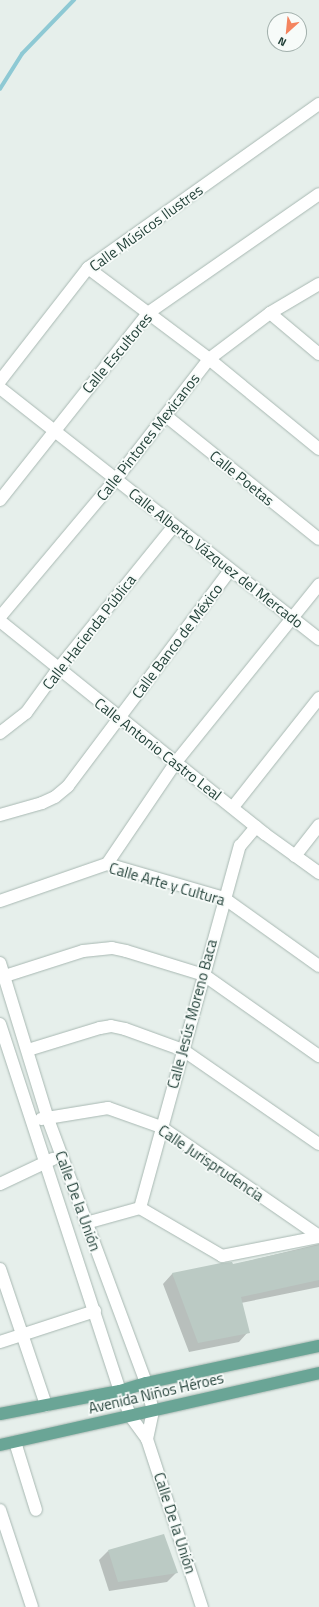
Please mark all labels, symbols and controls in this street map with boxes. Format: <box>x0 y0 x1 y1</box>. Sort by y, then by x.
north arrow <box>267 12 307 52</box>
text: N <box>275 33 289 51</box>
street label: Calle Músicos Ilustres <box>86 181 206 275</box>
street label: Calle Escultores <box>78 309 156 397</box>
street label: Calle Pintores Mexicanos <box>93 370 203 504</box>
street label: Calle Poetas <box>206 447 278 509</box>
street label: Calle Alberto Vázquez del Mercado <box>125 484 307 632</box>
street label: Calle Hacienda Pública <box>39 571 139 693</box>
street label: Calle Banco de México <box>128 580 226 702</box>
street label: Calle Antonio Castro Leal <box>91 694 225 804</box>
street label: Calle Arte y Cultura <box>107 859 227 909</box>
street label: Calle Jesús Moreno Baca <box>163 937 221 1091</box>
street label: Calle Jurisprudencia <box>155 1121 267 1205</box>
street label: Calle De la Unión <box>52 1148 104 1254</box>
street label: Avenida Niños Héroes <box>87 1369 225 1417</box>
street label: Calle De la Unión <box>150 1470 200 1576</box>

